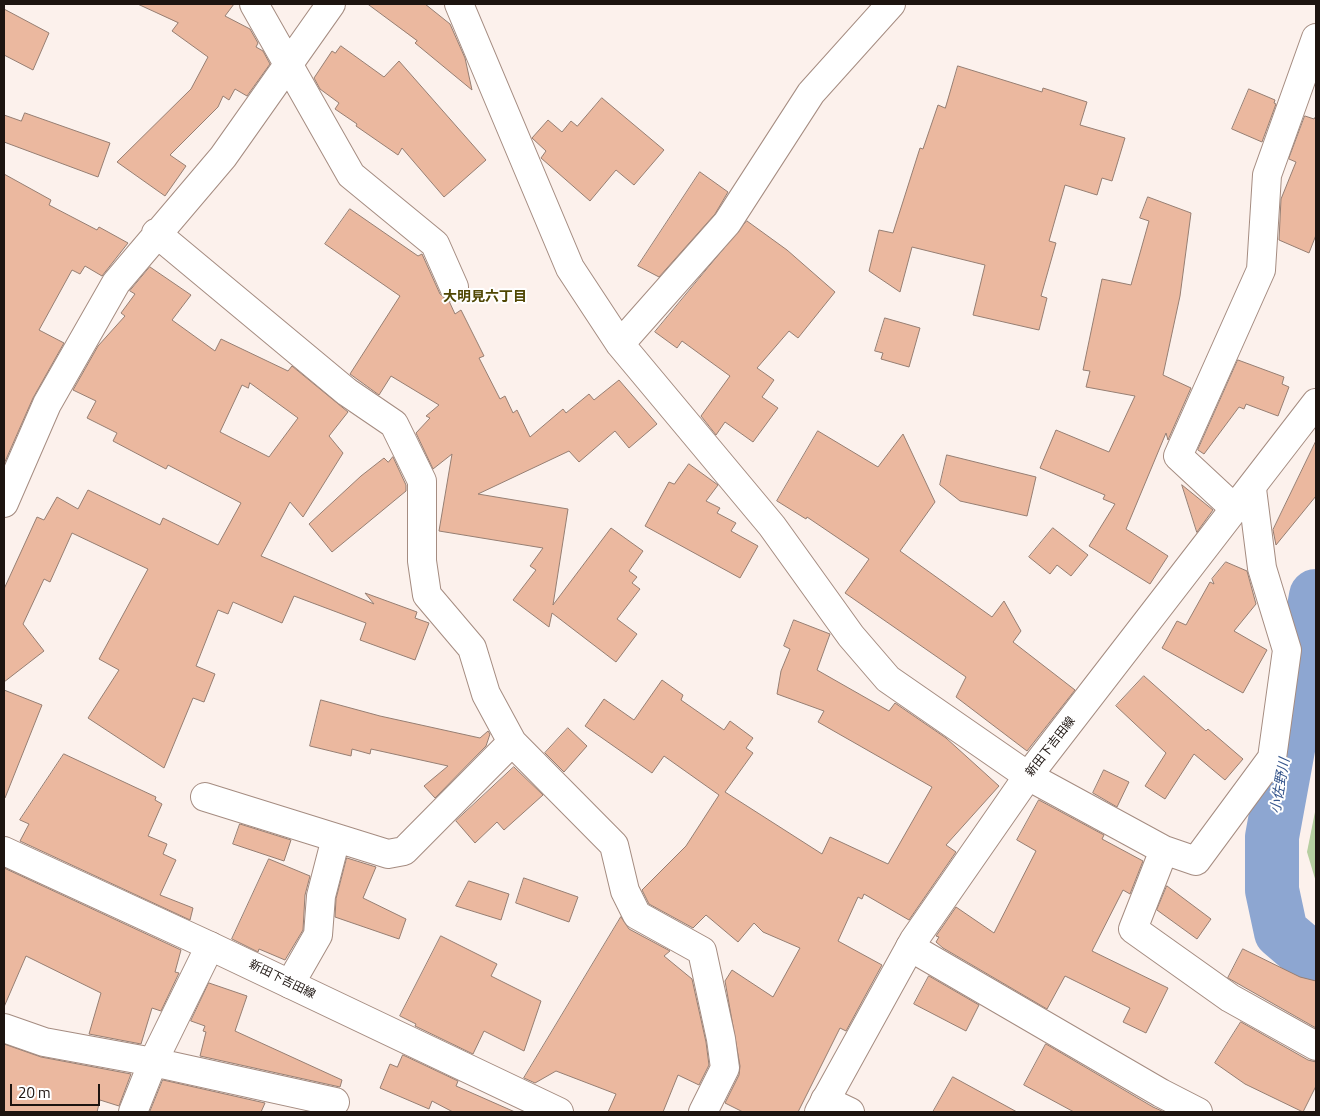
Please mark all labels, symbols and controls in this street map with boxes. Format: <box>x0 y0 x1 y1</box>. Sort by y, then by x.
district label: 大明見六丁目 <box>443 290 527 306</box>
street label: 新田下吉田線 <box>1023 714 1079 780</box>
water label: 小佐野川 <box>1268 757 1294 815</box>
street label: 新田下吉田線 <box>246 958 318 1002</box>
scale bar <box>12 1074 102 1106</box>
text: 20 m <box>18 1081 51 1104</box>

